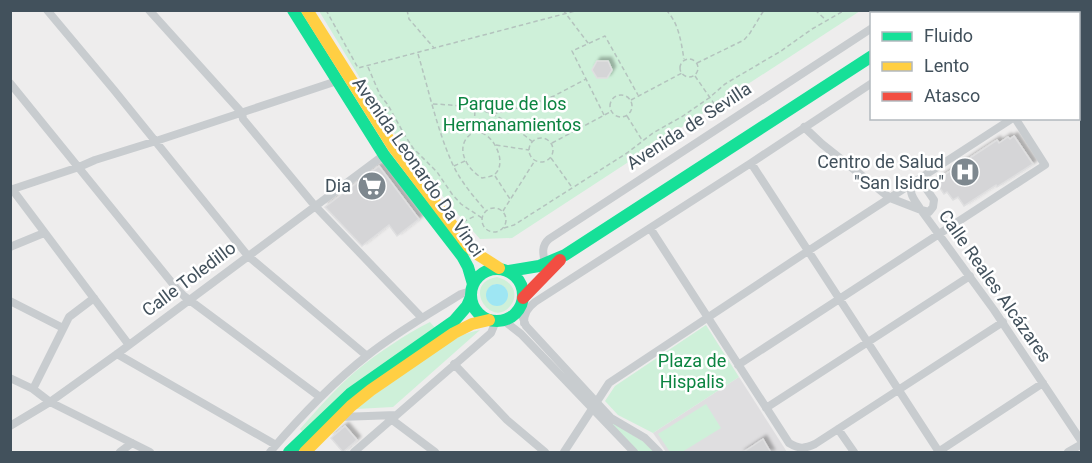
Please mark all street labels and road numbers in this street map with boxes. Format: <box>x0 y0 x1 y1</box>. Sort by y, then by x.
street label: Avenida Leonardo Da Vinci <box>348 73 488 260</box>
street label: Avenida de Sevilla <box>623 78 755 174</box>
street label: Calle Reales Alcázares <box>935 205 1056 366</box>
street label: Calle Toledillo <box>138 237 240 321</box>

